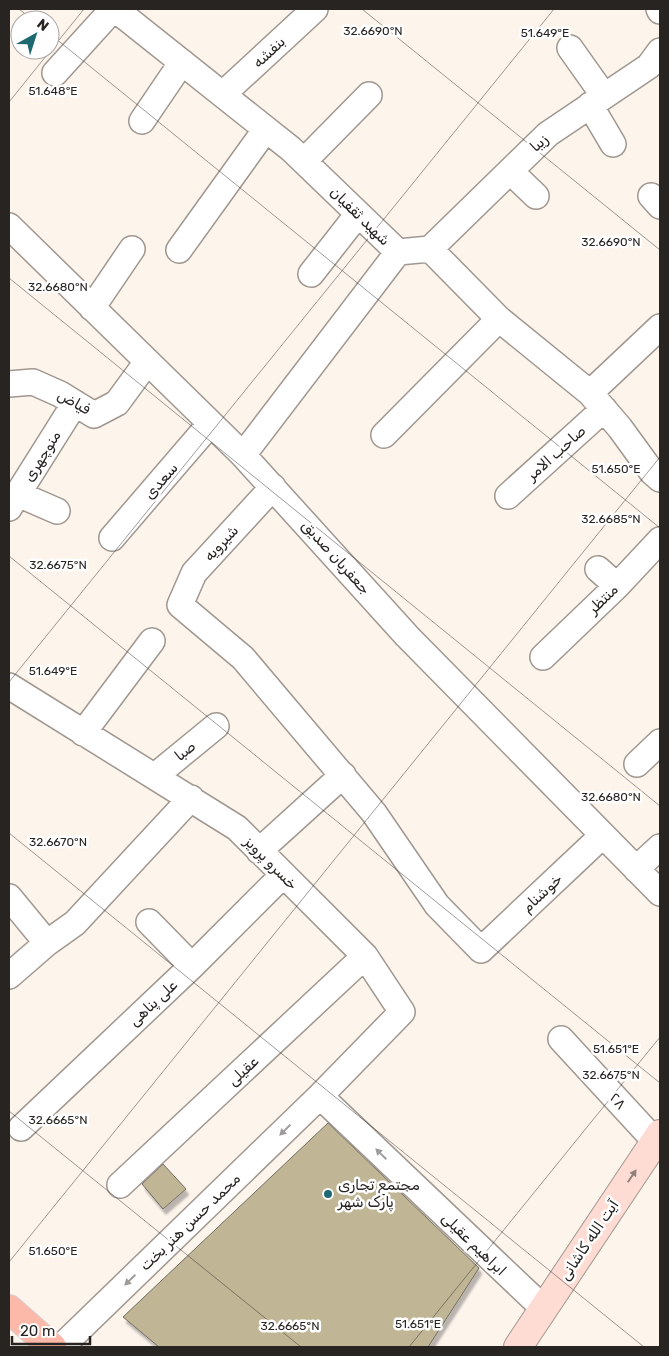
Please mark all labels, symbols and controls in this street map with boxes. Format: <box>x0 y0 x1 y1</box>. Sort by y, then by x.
north arrow <box>10 10 60 60</box>
text: N <box>34 16 52 35</box>
text: 32.6690°N <box>343 24 403 38</box>
text: 51.649°E <box>521 26 569 40</box>
street label: بنفشه <box>249 33 289 71</box>
text: 51.648°E <box>28 84 78 98</box>
street label: زیبا <box>526 130 552 156</box>
street label: شهید ثقفیان <box>326 183 394 249</box>
text: 32.6690°N <box>581 235 641 249</box>
text: 32.6680°N <box>28 280 88 294</box>
street label: فیاض <box>54 386 94 418</box>
street label: صاحب الامر <box>522 422 589 485</box>
street label: منوچهری <box>19 427 65 485</box>
street label: سعدی <box>140 459 182 503</box>
text: 51.650°E <box>592 462 640 476</box>
text: 32.6685°N <box>581 512 641 526</box>
street label: جعفریان صدیق <box>298 516 374 598</box>
street label: شیرویه <box>200 521 243 565</box>
text: 32.6675°N <box>29 558 87 572</box>
street label: منتظر <box>583 580 622 618</box>
text: 51.649°E <box>29 664 77 678</box>
street label: صبا <box>171 737 199 765</box>
text: 32.6680°N <box>581 790 641 804</box>
street label: خسرو پرویز <box>239 832 301 894</box>
text: 32.6670°N <box>29 835 87 849</box>
street label: خوشنام <box>518 870 567 917</box>
street label: علی پناهی <box>125 976 182 1031</box>
text: 51.651°E <box>593 1042 639 1056</box>
street label: عقیلی <box>224 1052 262 1090</box>
text: 32.6675°N <box>582 1068 640 1082</box>
street label: ۲۸ <box>606 1089 630 1113</box>
text: 32.6665°N <box>29 1113 87 1127</box>
one-way arrow <box>279 1124 291 1136</box>
one-way arrow <box>375 1148 387 1160</box>
one-way arrow <box>627 1169 637 1182</box>
street label: محمد حسن هنر بخت <box>136 1170 244 1274</box>
place label: مجتمع تجاری پارک شهر <box>337 1176 420 1212</box>
marker: مجتمع تجاری پارک شهر <box>322 1188 334 1200</box>
street label: آیت الله کاشانی <box>555 1196 623 1284</box>
street label: ابراهیم عقیلی <box>437 1209 510 1280</box>
text: 51.650°E <box>29 1244 77 1258</box>
one-way arrow <box>125 1274 137 1286</box>
scale bar <box>12 1314 90 1346</box>
text: 51.651°E <box>395 1317 441 1331</box>
text: 32.6665°N <box>261 1319 319 1333</box>
text: 20 m <box>20 1322 55 1340</box>

